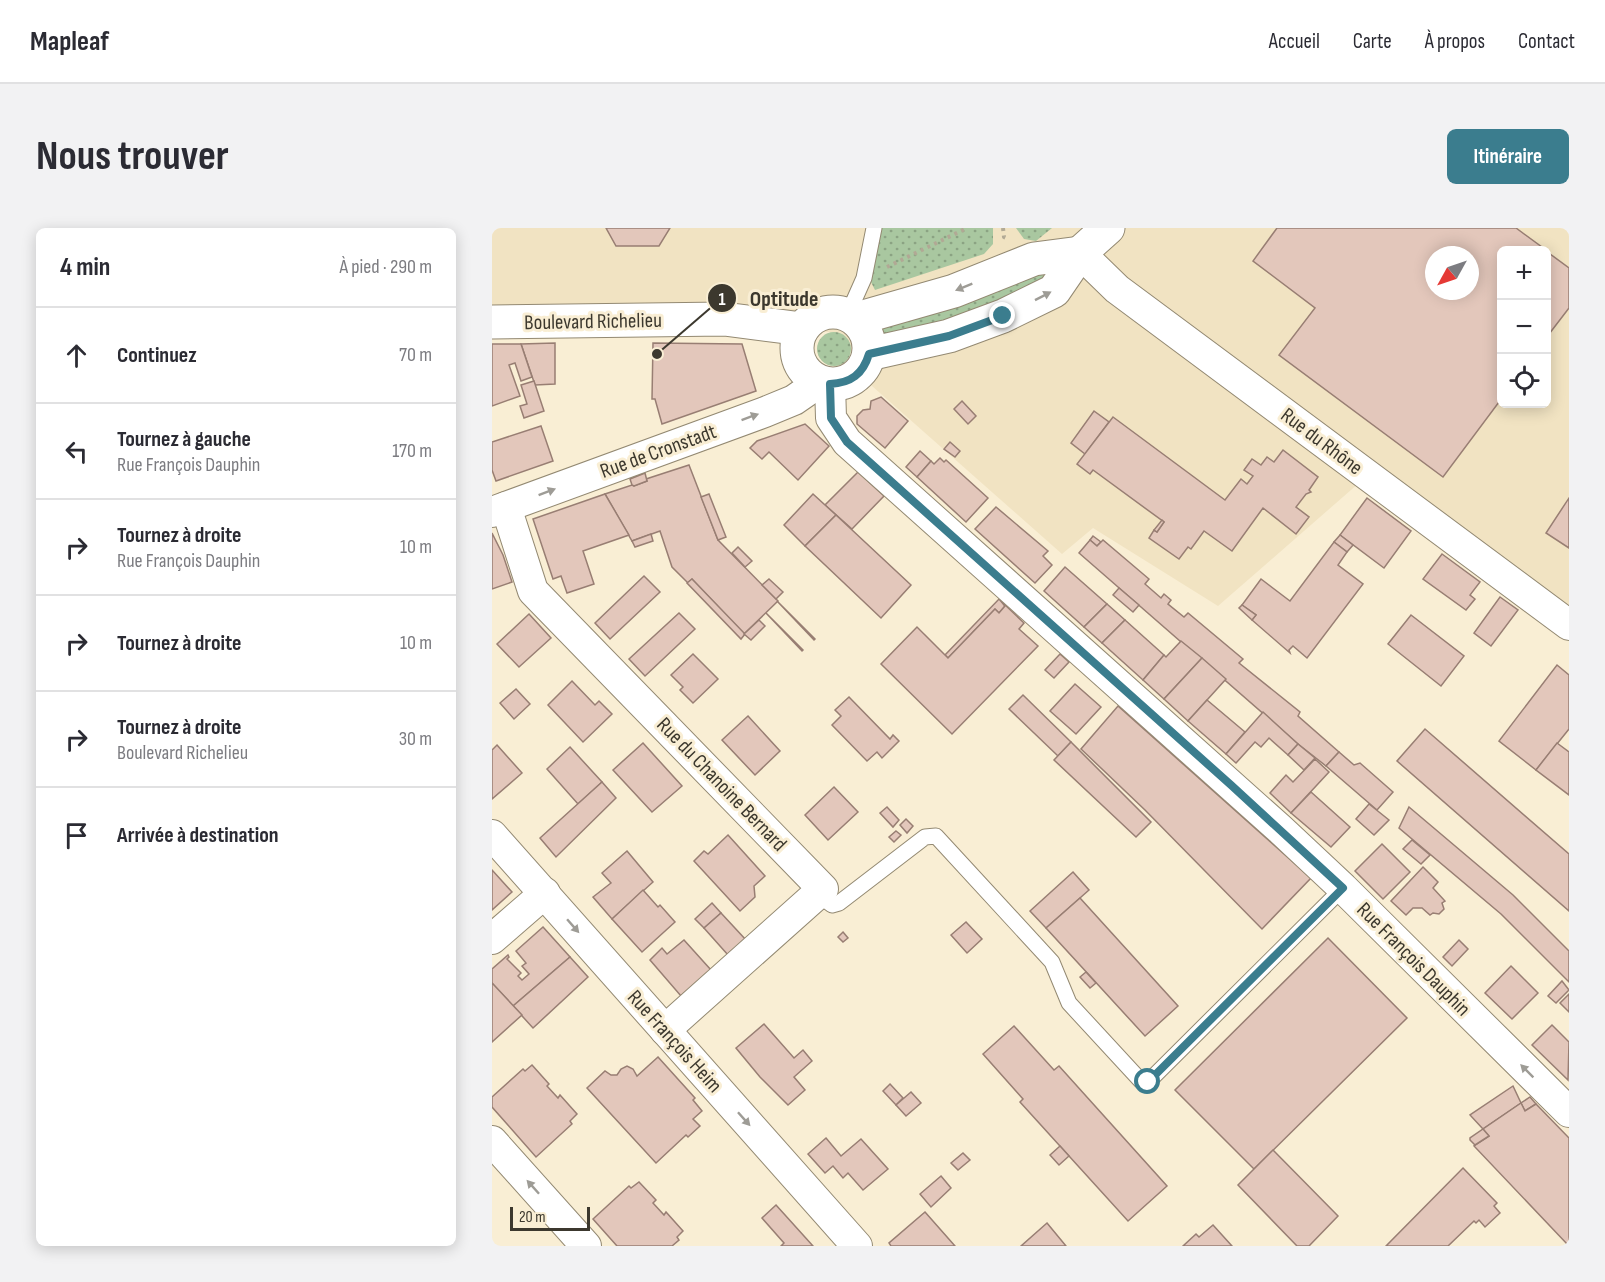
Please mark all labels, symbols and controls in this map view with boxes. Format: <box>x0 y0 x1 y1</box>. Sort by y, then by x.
text: Mapleaf <box>30 25 109 58</box>
text: Accueil <box>1269 29 1320 54</box>
text: Carte <box>1353 29 1392 54</box>
text: À propos <box>1425 29 1485 54</box>
text: Contact <box>1518 29 1575 54</box>
button: Itinéraire <box>1447 129 1569 184</box>
text: Nous trouver <box>36 131 229 182</box>
north arrow <box>1425 246 1479 300</box>
map controls <box>1497 246 1551 408</box>
button: + <box>1497 246 1551 300</box>
text: 4 min <box>60 252 110 283</box>
text: À pied · 290 m <box>340 255 432 279</box>
callout: Optitude <box>707 278 830 318</box>
one-way arrow <box>955 282 973 292</box>
text: Optitude <box>750 286 818 313</box>
text: 1 <box>718 289 726 310</box>
one-way arrow <box>1035 291 1052 301</box>
button: − <box>1497 300 1551 354</box>
route end <box>989 302 1015 328</box>
street label: Boulevard Richelieu <box>524 308 662 335</box>
icon: ahead <box>60 339 93 372</box>
text: Continuez <box>117 342 197 369</box>
text: 70 m <box>399 343 432 367</box>
button: locate <box>1497 354 1551 408</box>
street label: Rue du Rhône <box>1276 403 1368 480</box>
one-way arrow <box>741 412 759 422</box>
street label: Rue de Cronstadt <box>597 419 719 484</box>
text: Tournez à gauche <box>117 426 251 453</box>
icon: left <box>60 435 93 468</box>
text: 170 m <box>392 439 432 463</box>
text: Rue François Dauphin <box>117 453 260 477</box>
one-way arrow <box>538 487 556 496</box>
text: Tournez à droite <box>117 522 242 549</box>
icon: right <box>60 531 93 564</box>
text: 10 m <box>400 535 432 559</box>
text: Rue François Dauphin <box>117 549 260 573</box>
icon: right <box>60 627 93 660</box>
text: Tournez à droite <box>117 630 242 657</box>
text: 10 m <box>400 631 432 655</box>
street label: Rue du Chanoine Bernard <box>651 712 792 856</box>
text: Tournez à droite <box>117 714 242 741</box>
icon: right <box>60 723 93 756</box>
text: 30 m <box>399 727 432 751</box>
text: Boulevard Richelieu <box>117 741 248 765</box>
icon: arrive <box>60 819 93 852</box>
text: Arrivée à destination <box>117 822 279 849</box>
street label: Rue François Dauphin <box>1352 897 1476 1021</box>
one-way arrow <box>566 918 580 933</box>
street label: Rue François Heim <box>622 985 727 1098</box>
one-way arrow <box>1521 1064 1535 1078</box>
route start <box>1134 1068 1160 1094</box>
one-way arrow <box>737 1111 750 1126</box>
one-way arrow <box>527 1180 540 1195</box>
scale bar <box>510 1204 590 1232</box>
text: 20 m <box>519 1208 546 1227</box>

